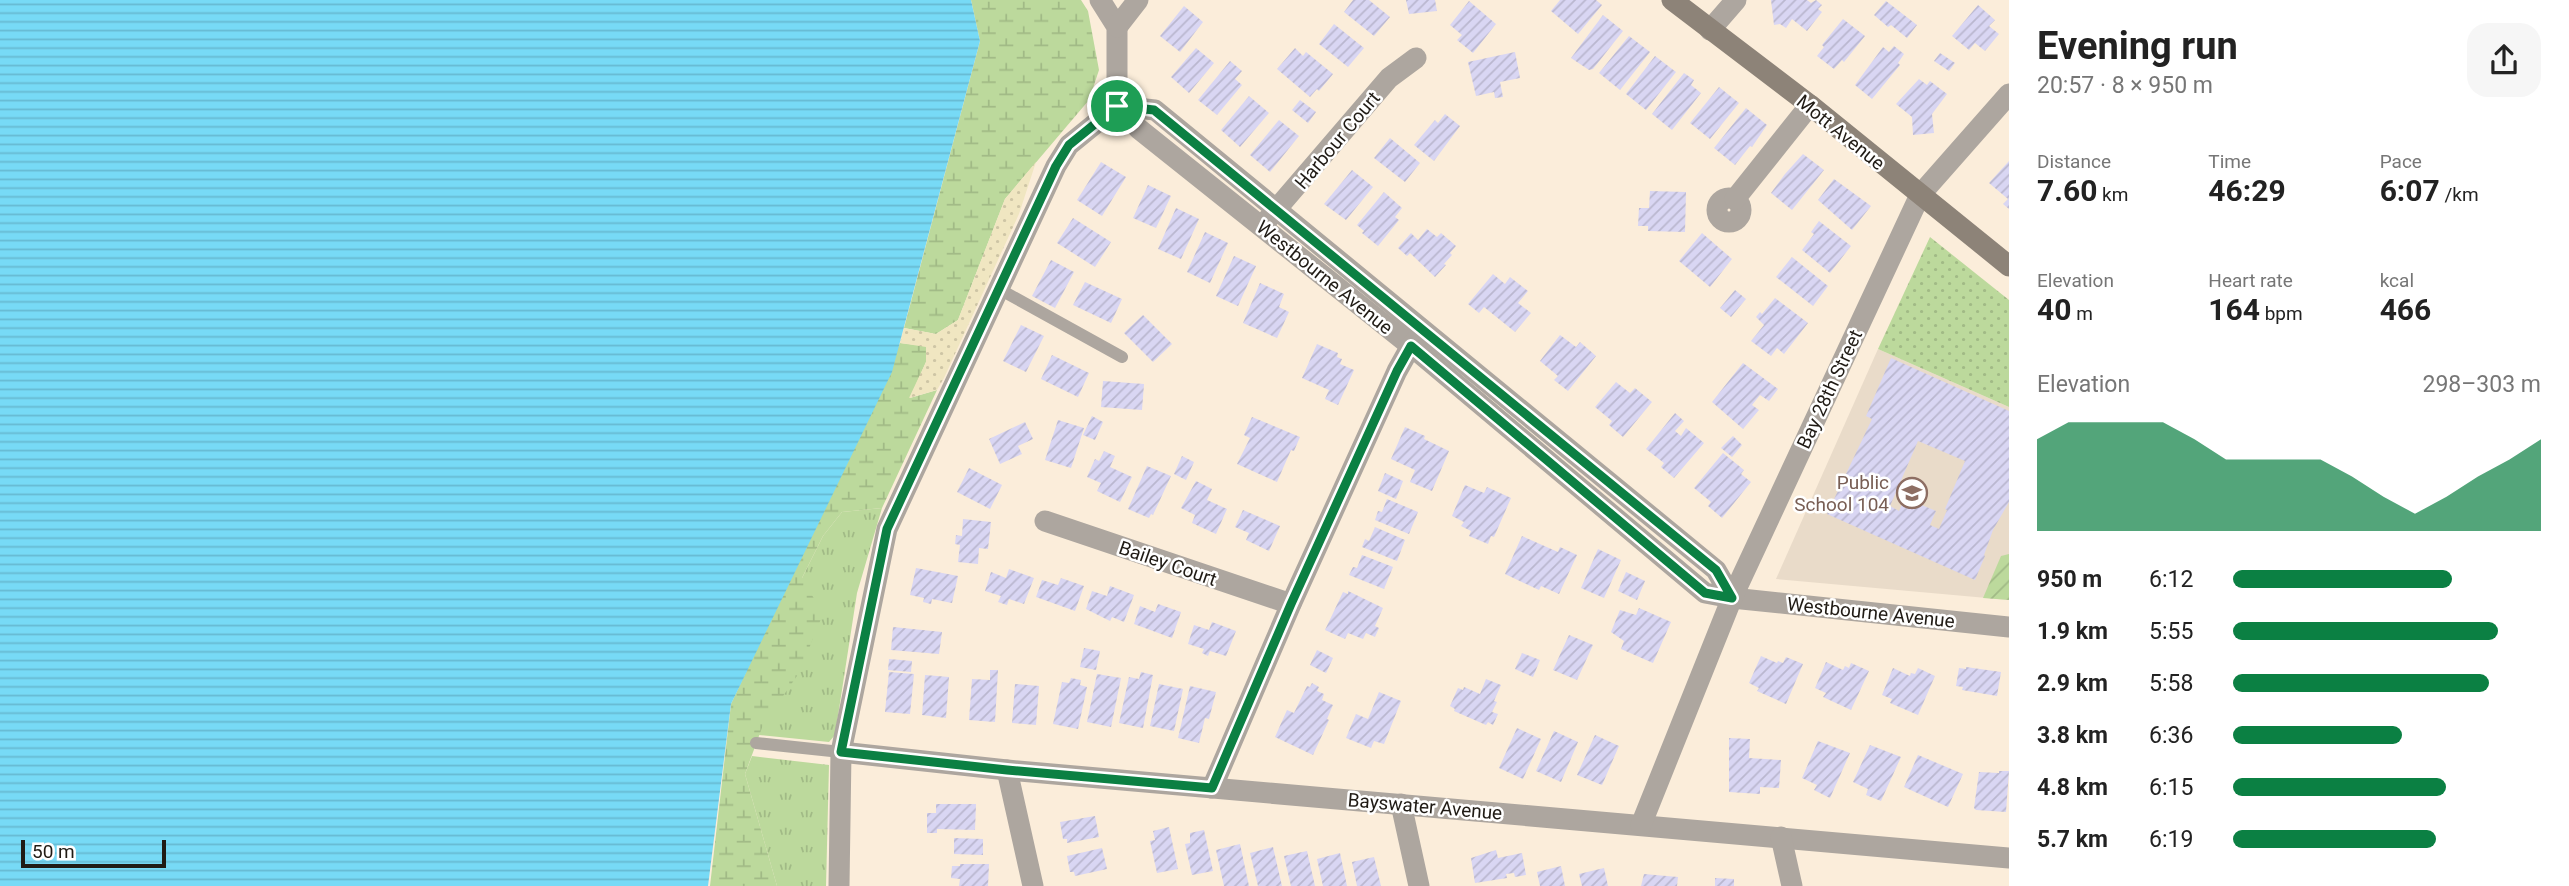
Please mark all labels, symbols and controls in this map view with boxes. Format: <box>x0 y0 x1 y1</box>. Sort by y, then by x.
button: share <box>2467 23 2541 97</box>
text: Evening run <box>2037 24 2238 68</box>
text: 20:57 · 8 × 950 m <box>2037 72 2213 99</box>
pin <box>1087 76 1147 136</box>
icon: arrive <box>1098 87 1136 125</box>
street label: Harbour Court <box>1290 87 1385 194</box>
street label: Mott Avenue <box>1792 90 1889 175</box>
text: Distance <box>2037 150 2111 173</box>
text: Time <box>2208 150 2251 173</box>
text: Pace <box>2380 150 2422 173</box>
text: 7.60 <box>2037 173 2097 208</box>
text: 46:29 <box>2208 173 2286 208</box>
text: 6:07 <box>2380 173 2440 208</box>
text: km <box>2097 183 2128 206</box>
text: /km <box>2440 183 2479 206</box>
street label: Westbourne Avenue <box>1252 215 1397 339</box>
text: Elevation <box>2037 269 2114 292</box>
text: Heart rate <box>2208 269 2293 292</box>
text: kcal <box>2380 269 2414 292</box>
text: 40 <box>2037 292 2071 327</box>
text: 164 <box>2208 292 2260 327</box>
text: 466 <box>2380 292 2431 327</box>
text: m <box>2071 302 2093 325</box>
text: bpm <box>2260 302 2303 325</box>
street label: Bay 28th Street <box>1792 326 1867 452</box>
text: Elevation <box>2037 371 2130 398</box>
text: 298–303 m <box>2422 371 2541 398</box>
place label: Public School 104 <box>1794 471 1889 516</box>
school or university icon: Public School 104 <box>1895 476 1929 510</box>
street label: Bailey Court <box>1116 536 1220 591</box>
text: 950 m <box>2037 566 2102 593</box>
text: 6:12 <box>2149 566 2193 593</box>
street label: Westbourne Avenue <box>1786 592 1956 633</box>
text: 1.9 km <box>2037 618 2108 645</box>
text: 5:55 <box>2149 618 2193 645</box>
text: 2.9 km <box>2037 670 2108 697</box>
text: 5:58 <box>2149 670 2193 697</box>
text: 3.8 km <box>2037 722 2108 749</box>
text: 6:36 <box>2149 722 2193 749</box>
text: 4.8 km <box>2037 774 2108 801</box>
text: 6:15 <box>2149 774 2193 801</box>
street label: Bayswater Avenue <box>1347 788 1503 825</box>
text: 5.7 km <box>2037 826 2108 853</box>
text: 6:19 <box>2149 826 2193 853</box>
scale bar <box>21 837 166 869</box>
text: 50 m <box>32 840 75 863</box>

